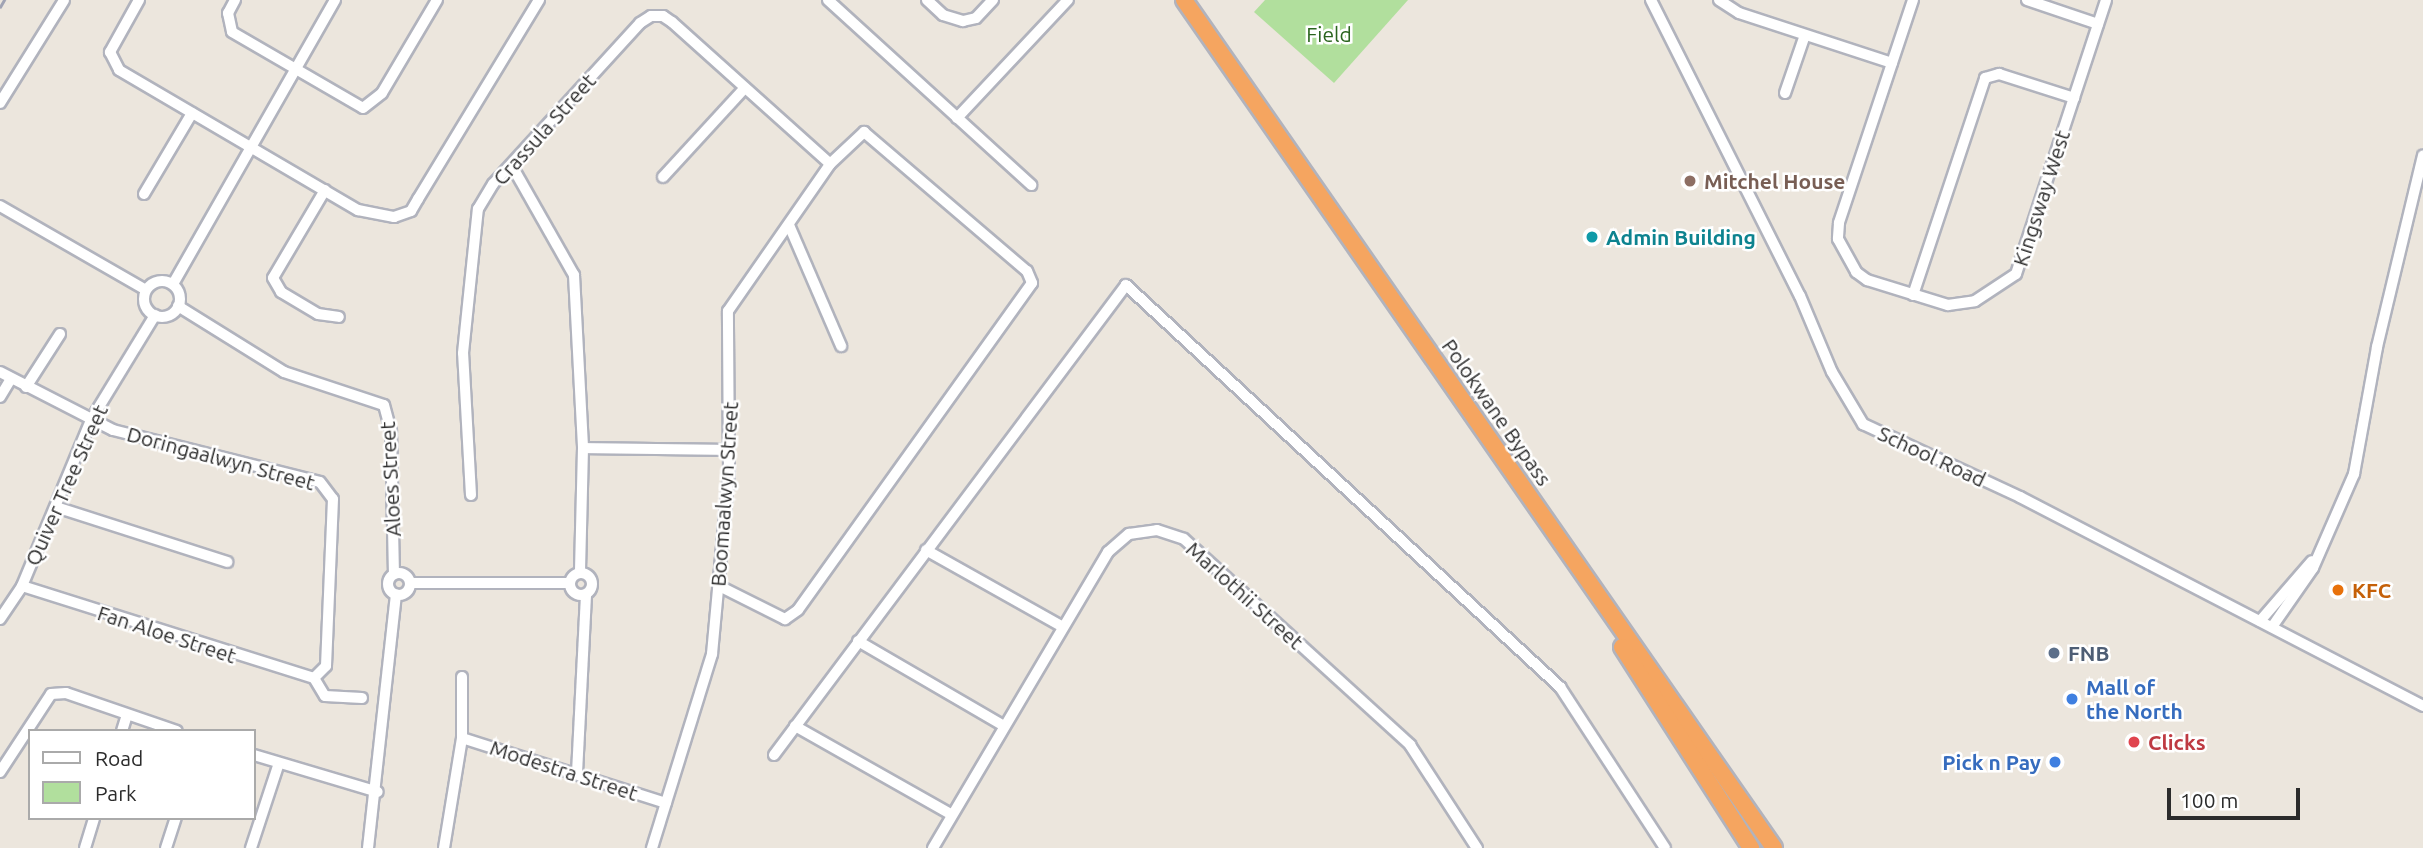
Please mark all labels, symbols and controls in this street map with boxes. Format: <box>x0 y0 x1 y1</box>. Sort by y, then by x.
park label: Field <box>1306 21 1352 47</box>
street label: Crassula Street <box>487 68 601 190</box>
street label: Kingsway West <box>2007 127 2075 269</box>
place label: Mitchel House <box>1704 168 1845 194</box>
marker: Mitchel House <box>1682 173 1698 189</box>
place label: Admin Building <box>1606 224 1756 250</box>
marker: Admin Building <box>1584 229 1600 245</box>
street label: Polokwane Bypass <box>1437 334 1557 490</box>
street label: Quiver Tree Street <box>19 401 113 569</box>
street label: Boomaalwyn Street <box>705 401 743 587</box>
street label: School Road <box>1874 420 1990 492</box>
street label: Doringaalwyn Street <box>124 421 318 495</box>
street label: Aloes Street <box>374 421 406 537</box>
street label: Marlothii Street <box>1181 536 1309 654</box>
place label: KFC <box>2352 577 2391 603</box>
marker: KFC <box>2330 582 2346 598</box>
street label: Fan Aloe Street <box>94 600 240 668</box>
place label: FNB <box>2068 640 2109 666</box>
marker: FNB <box>2046 645 2062 661</box>
place label: Mall of the North <box>2086 674 2183 724</box>
marker: Mall of the North <box>2064 691 2080 707</box>
legend <box>28 729 256 820</box>
place label: Clicks <box>2148 729 2206 755</box>
street label: Modestra Street <box>487 734 641 806</box>
marker: Clicks <box>2126 734 2142 750</box>
text: Road <box>95 746 143 770</box>
place label: Pick n Pay <box>1942 749 2041 775</box>
marker: Pick n Pay <box>2047 754 2063 770</box>
scale bar <box>2171 774 2304 818</box>
text: Park <box>95 781 137 805</box>
text: 100 m <box>2180 788 2238 812</box>

